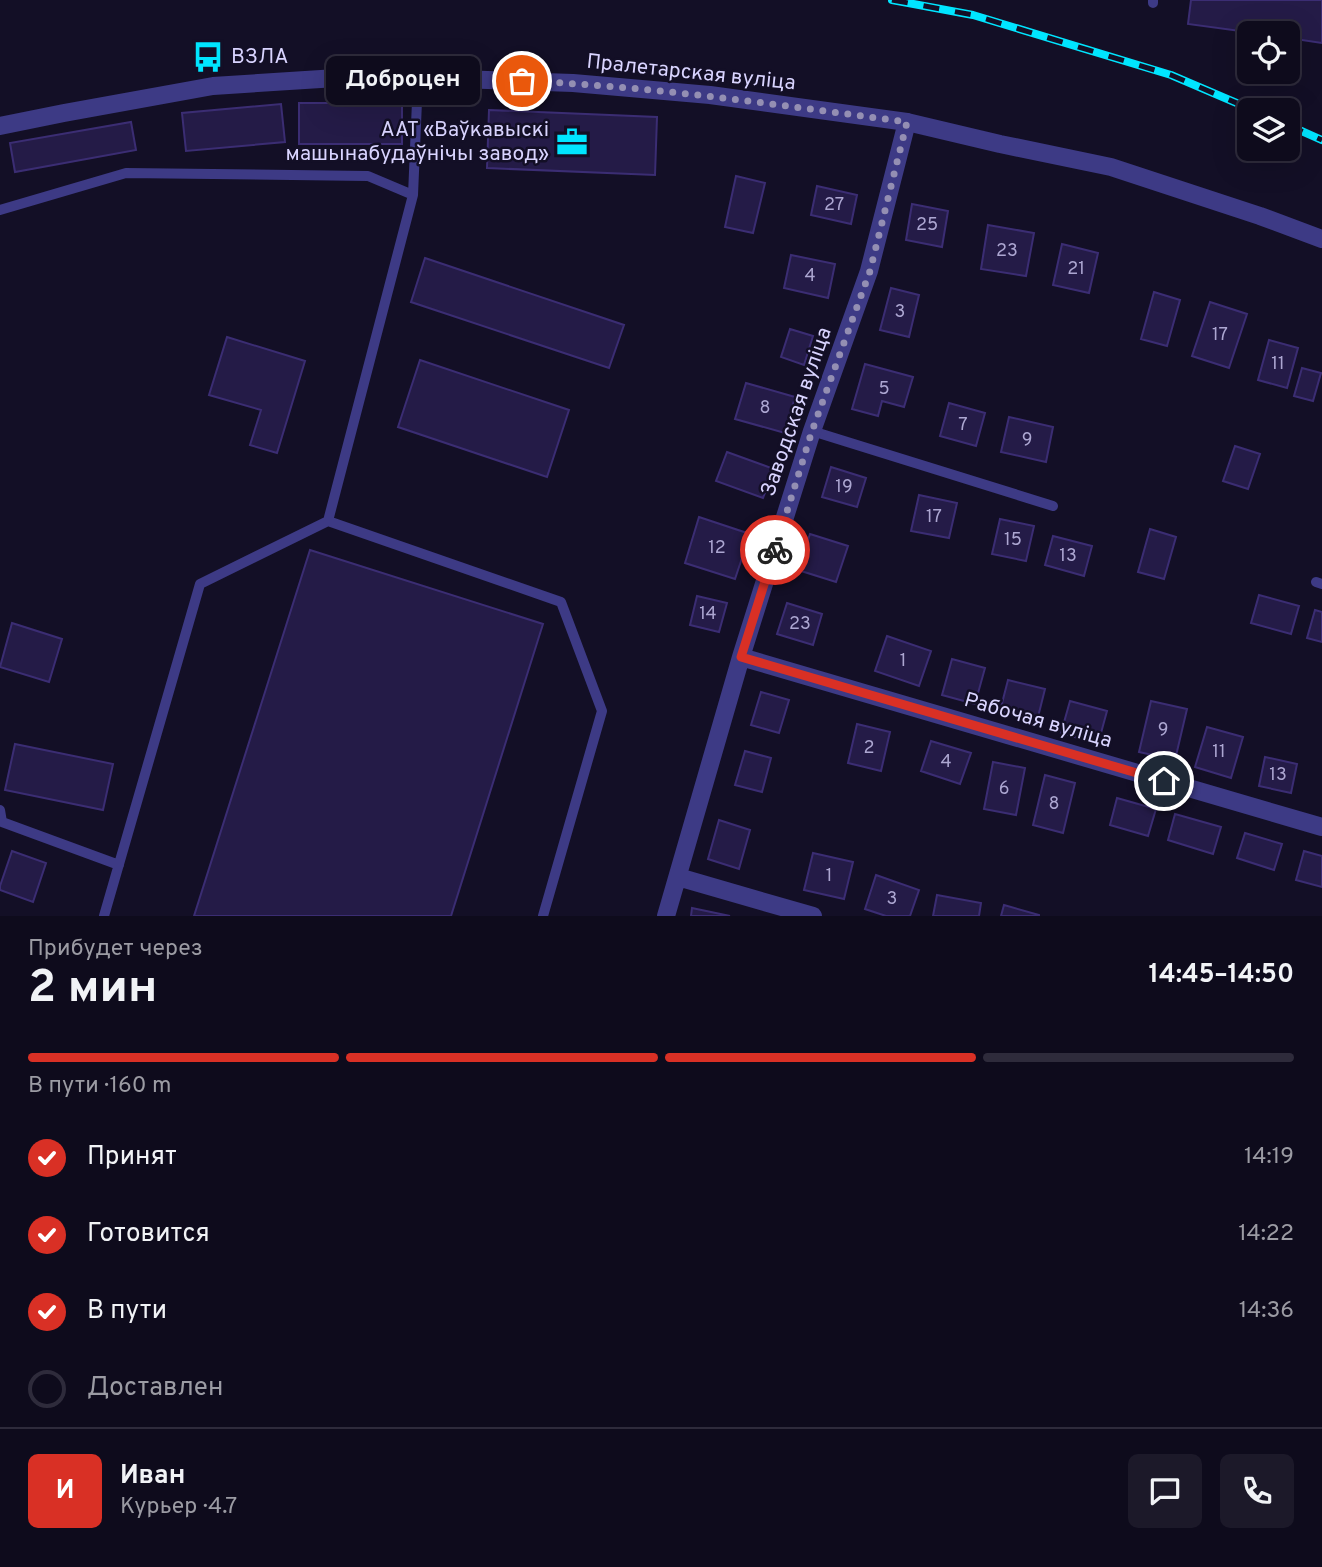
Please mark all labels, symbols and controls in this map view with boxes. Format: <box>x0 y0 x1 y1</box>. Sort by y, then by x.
map controls <box>1237 21 1300 161</box>
button: locate <box>1237 21 1300 84</box>
bus stop icon: ВЗЛА <box>191 40 225 74</box>
place label: ВЗЛА <box>231 44 288 71</box>
street label: Пралетарская вуліца <box>585 49 797 97</box>
pin <box>492 51 552 111</box>
callout: Доброцен <box>326 56 480 106</box>
icon: bag <box>503 62 541 100</box>
text: Доброцен <box>346 66 460 95</box>
button: layers <box>1237 98 1300 161</box>
place label: ААТ «Ваўкавыскі машынабудаўнічы завод» <box>286 117 549 168</box>
office icon: ААТ «Ваўкавыскі машынабудаўнічы завод» <box>555 125 589 159</box>
house number: 27 <box>824 194 844 217</box>
house number: 25 <box>916 214 938 237</box>
house number: 23 <box>996 240 1018 263</box>
house number: 21 <box>1067 258 1085 281</box>
house number: 4 <box>804 265 816 288</box>
house number: 3 <box>895 301 905 324</box>
street label: Заводская вуліца <box>755 324 839 500</box>
house number: 17 <box>1212 324 1228 347</box>
house number: 11 <box>1271 353 1285 376</box>
house number: 5 <box>878 378 890 401</box>
house number: 8 <box>760 397 771 420</box>
house number: 7 <box>958 414 968 437</box>
house number: 9 <box>1022 429 1032 452</box>
house number: 19 <box>835 476 853 499</box>
house number: 17 <box>926 506 942 529</box>
courier <box>740 515 810 585</box>
house number: 15 <box>1004 529 1022 552</box>
icon: bike <box>756 531 794 569</box>
house number: 12 <box>708 537 726 560</box>
house number: 13 <box>1059 545 1077 568</box>
house number: 14 <box>699 603 717 626</box>
house number: 23 <box>789 613 811 636</box>
house number: 1 <box>900 650 906 673</box>
street label: Рабочая вуліца <box>961 687 1115 755</box>
house number: 9 <box>1158 719 1168 742</box>
house number: 2 <box>863 737 875 760</box>
house number: 11 <box>1212 741 1226 764</box>
house number: 4 <box>940 751 952 774</box>
pin <box>1134 751 1194 811</box>
icon: home <box>1145 762 1183 800</box>
house number: 13 <box>1269 764 1287 787</box>
house number: 6 <box>999 778 1009 801</box>
house number: 8 <box>1049 793 1060 816</box>
house number: 1 <box>826 865 832 888</box>
house number: 3 <box>887 888 897 911</box>
text: Прибудет через <box>28 935 203 964</box>
text: 14:45–14:50 <box>1149 959 1294 992</box>
text: 2 мин <box>28 960 157 1019</box>
text: В пути · 160 m <box>28 1072 171 1101</box>
icon: check <box>28 1139 66 1177</box>
text: Принят <box>87 1141 177 1174</box>
text: 14:19 <box>1244 1143 1294 1172</box>
icon: check <box>28 1216 66 1254</box>
text: Готовится <box>87 1218 210 1251</box>
text: 14:22 <box>1238 1220 1294 1249</box>
icon: check <box>28 1293 66 1331</box>
text: В пути <box>87 1295 167 1328</box>
text: 14:36 <box>1239 1297 1294 1326</box>
text: Доставлен <box>87 1372 223 1405</box>
button: chat <box>1128 1454 1202 1528</box>
button: phone <box>1220 1454 1294 1528</box>
text: Иван <box>120 1460 185 1493</box>
text: И <box>56 1475 74 1508</box>
text: Курьер · 4.7 <box>120 1493 237 1522</box>

